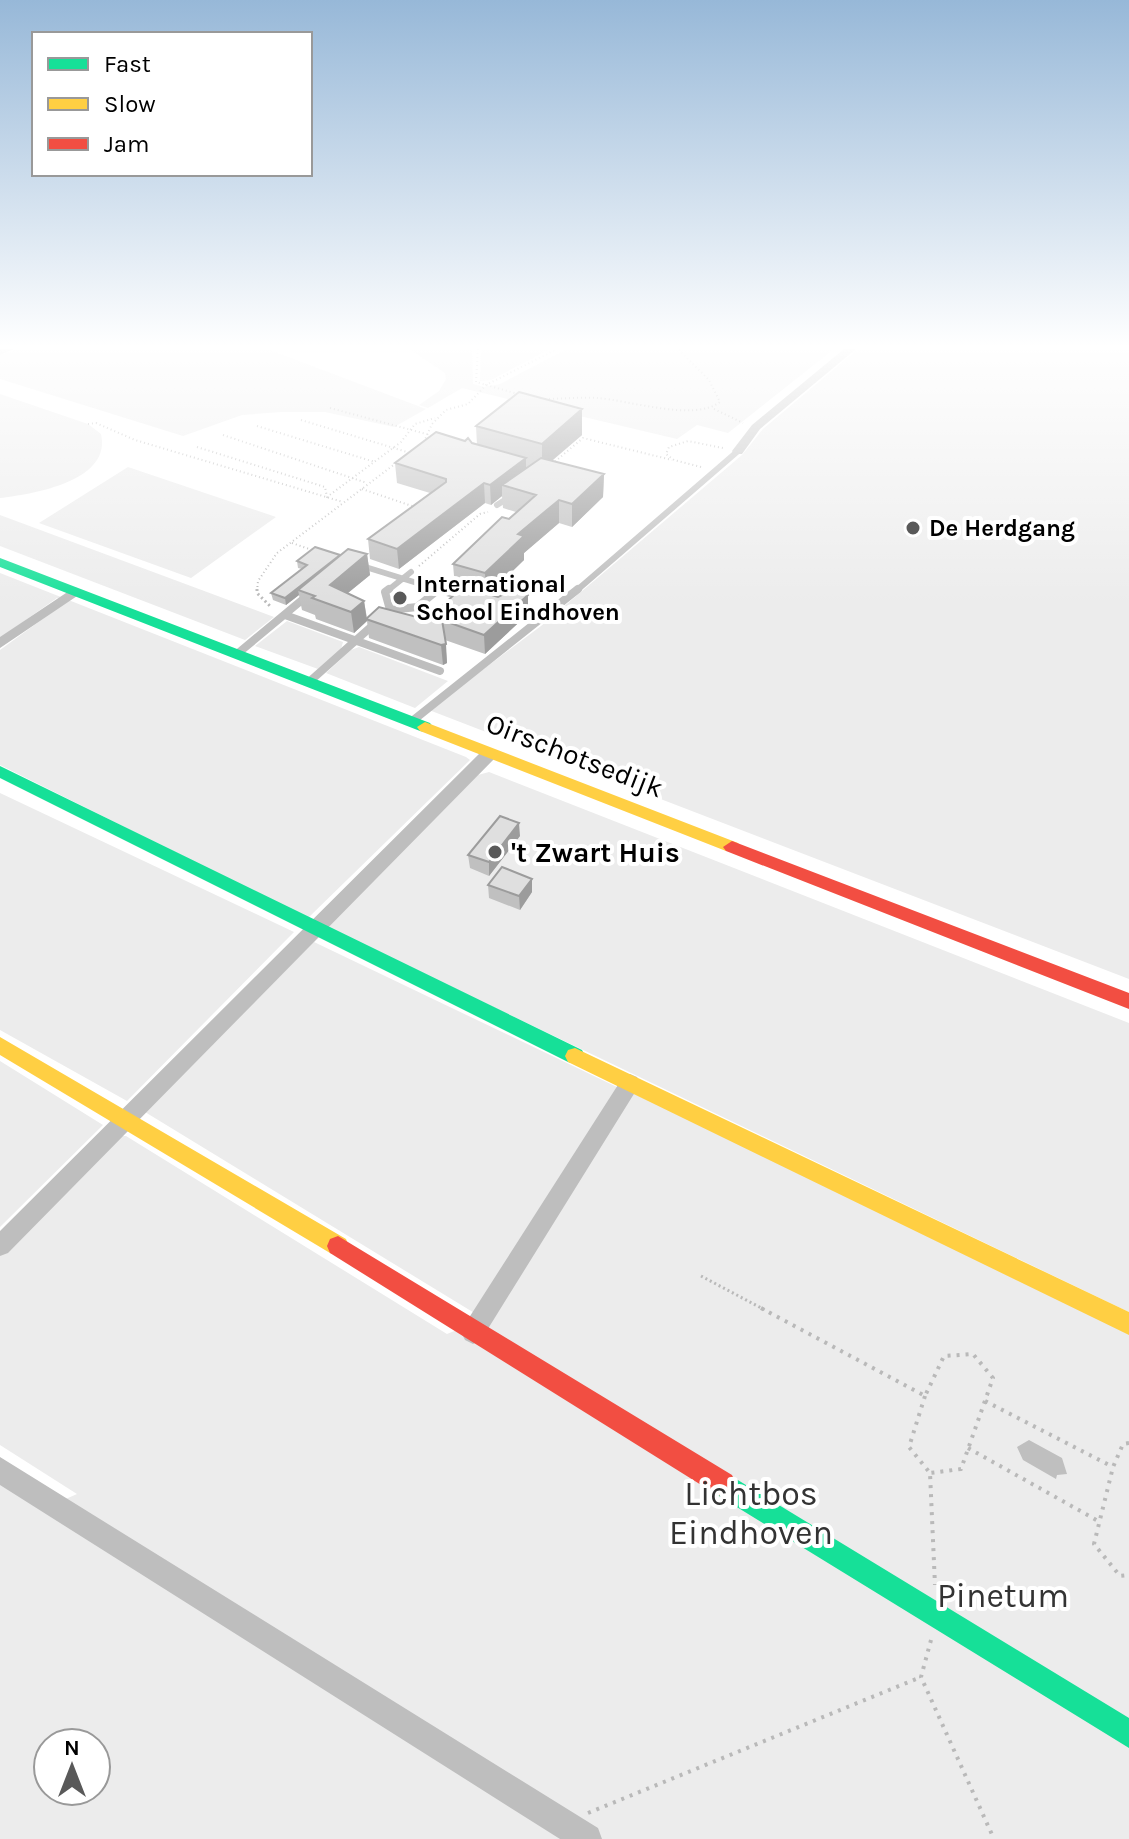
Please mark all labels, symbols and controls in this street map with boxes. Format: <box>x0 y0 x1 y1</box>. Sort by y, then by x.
legend <box>32 32 312 176</box>
text: Fast <box>104 50 151 78</box>
text: Slow <box>104 90 156 118</box>
text: Jam <box>104 130 149 158</box>
place label: De Herdgang <box>929 514 1075 542</box>
marker: De Herdgang <box>904 519 922 537</box>
place label: International School Eindhoven <box>416 570 620 626</box>
marker: International School Eindhoven <box>391 589 409 607</box>
street label: Oirschotsedijk <box>482 707 668 804</box>
place label: 't Zwart Huis <box>511 836 680 869</box>
marker: 't Zwart Huis <box>486 843 504 861</box>
park label: Lichtbos Eindhoven <box>669 1474 833 1553</box>
park label: Pinetum <box>937 1576 1069 1616</box>
north arrow <box>32 1727 112 1807</box>
text: N <box>64 1735 80 1761</box>

